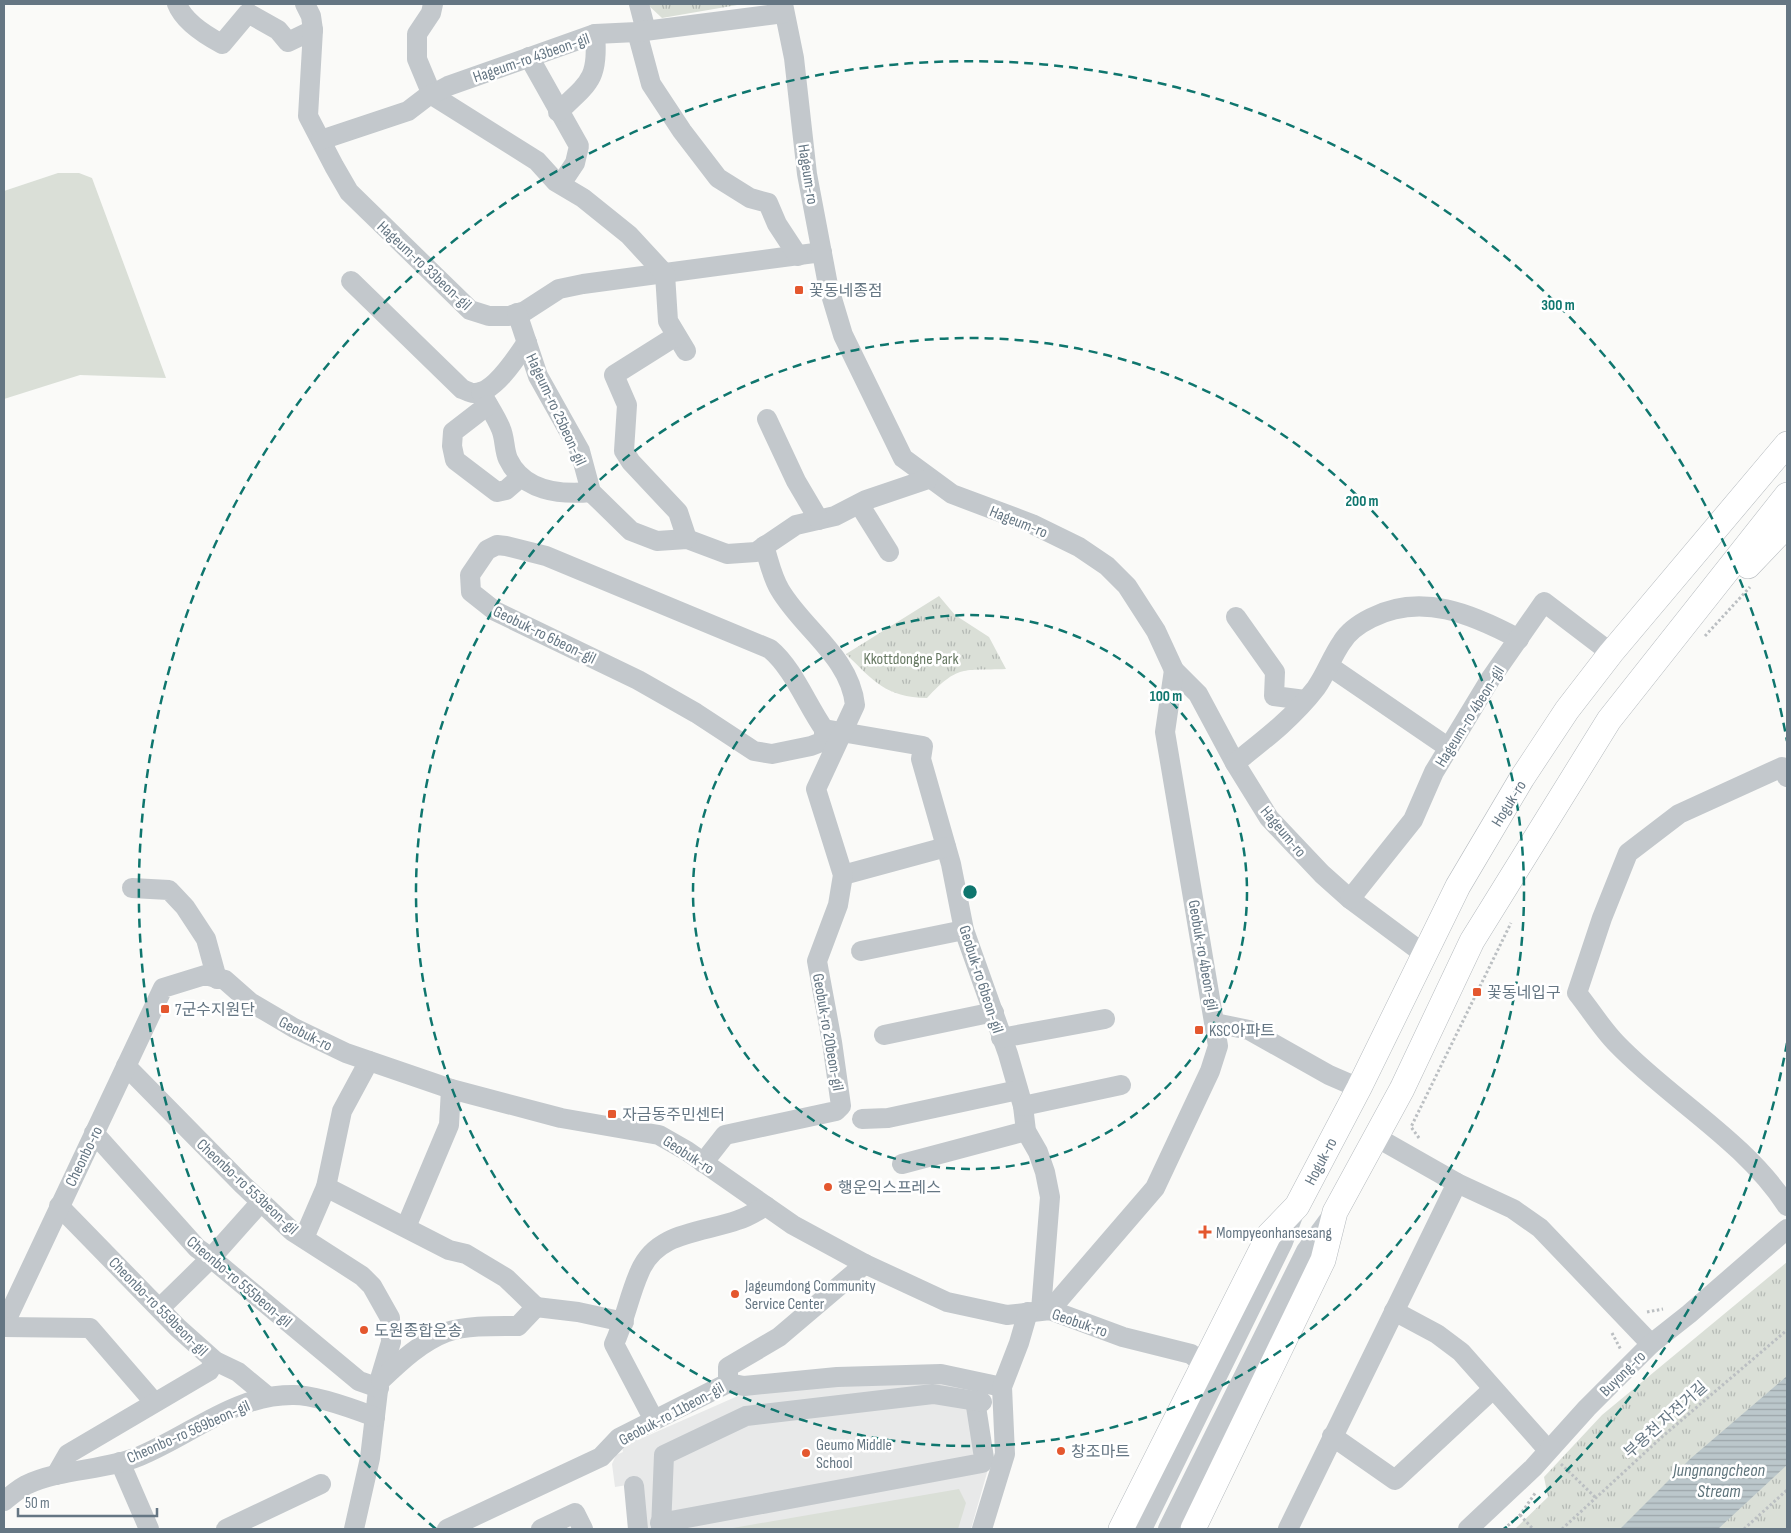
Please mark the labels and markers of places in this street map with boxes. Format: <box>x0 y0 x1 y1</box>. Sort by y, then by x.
place label: 꽃동네종점 <box>809 282 883 301</box>
marker: 꽃동네종점 <box>793 284 805 296</box>
centre of rings <box>961 883 979 901</box>
place label: 꽃동네입구 <box>1487 984 1561 1003</box>
marker: 꽃동네입구 <box>1471 986 1483 998</box>
place label: 7군수지원단 <box>175 1001 255 1020</box>
marker: 7군수지원단 <box>159 1003 171 1015</box>
place label: KSC아파트 <box>1209 1022 1275 1041</box>
marker: KSC아파트 <box>1193 1024 1205 1036</box>
place label: 자금동주민센터 <box>622 1106 725 1125</box>
marker: 자금동주민센터 <box>606 1108 618 1120</box>
place label: 행운익스프레스 <box>838 1179 941 1198</box>
marker: 행운익스프레스 <box>822 1181 834 1193</box>
place label: Mompyeonhansesang <box>1216 1224 1332 1243</box>
marker: Mompyeonhansesang <box>1198 1225 1212 1239</box>
place label: Jageumdong Community Service Center <box>744 1277 876 1314</box>
marker: Jageumdong Community Service Center <box>729 1288 741 1300</box>
place label: 도원종합운송 <box>374 1322 462 1341</box>
marker: 도원종합운송 <box>358 1324 370 1336</box>
place label: Geumo Middle School <box>816 1436 892 1473</box>
place label: 창조마트 <box>1071 1443 1130 1462</box>
marker: 창조마트 <box>1055 1445 1067 1457</box>
marker: Geumo Middle School <box>800 1447 812 1459</box>

